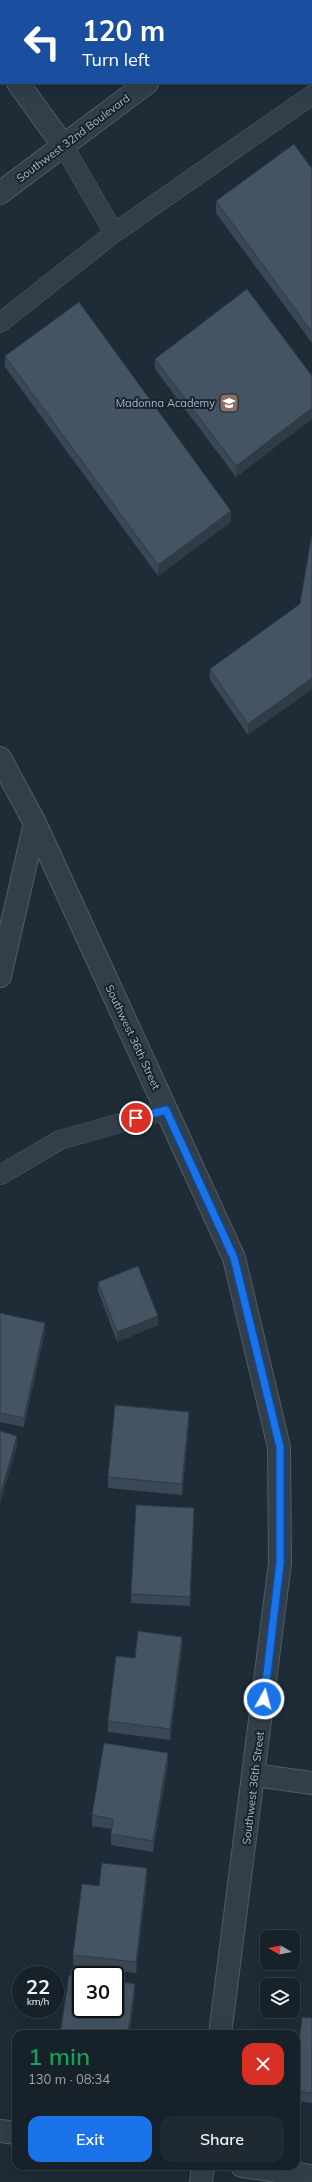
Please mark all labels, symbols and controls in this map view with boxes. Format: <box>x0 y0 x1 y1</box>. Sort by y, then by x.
text: 120 m <box>82 13 165 48</box>
icon: left <box>16 16 68 68</box>
text: Turn left <box>82 48 150 71</box>
street label: Southwest 32nd Boulevard <box>14 91 132 185</box>
school or university icon: Madonna Academy <box>218 392 240 414</box>
place label: Madonna Academy <box>116 396 215 410</box>
street label: Southwest 36th Street <box>103 982 164 1092</box>
pin <box>119 1101 153 1135</box>
icon: arrive <box>125 1107 147 1129</box>
position arrow <box>243 1678 285 1720</box>
street label: Southwest 36th Street <box>239 1730 267 1845</box>
north arrow <box>260 1930 300 1970</box>
map controls <box>260 1930 300 2018</box>
speed limit sign: 30 <box>72 1966 124 2018</box>
text: 22 <box>26 1974 50 1999</box>
button: layers <box>260 1978 300 2018</box>
text: km/h <box>27 1995 49 2008</box>
text: 1 min <box>28 2041 90 2071</box>
button: close <box>242 2043 284 2085</box>
text: 130 m · 08:34 <box>28 2071 110 2087</box>
button: Exit <box>28 2116 152 2162</box>
button: Share <box>160 2116 284 2162</box>

